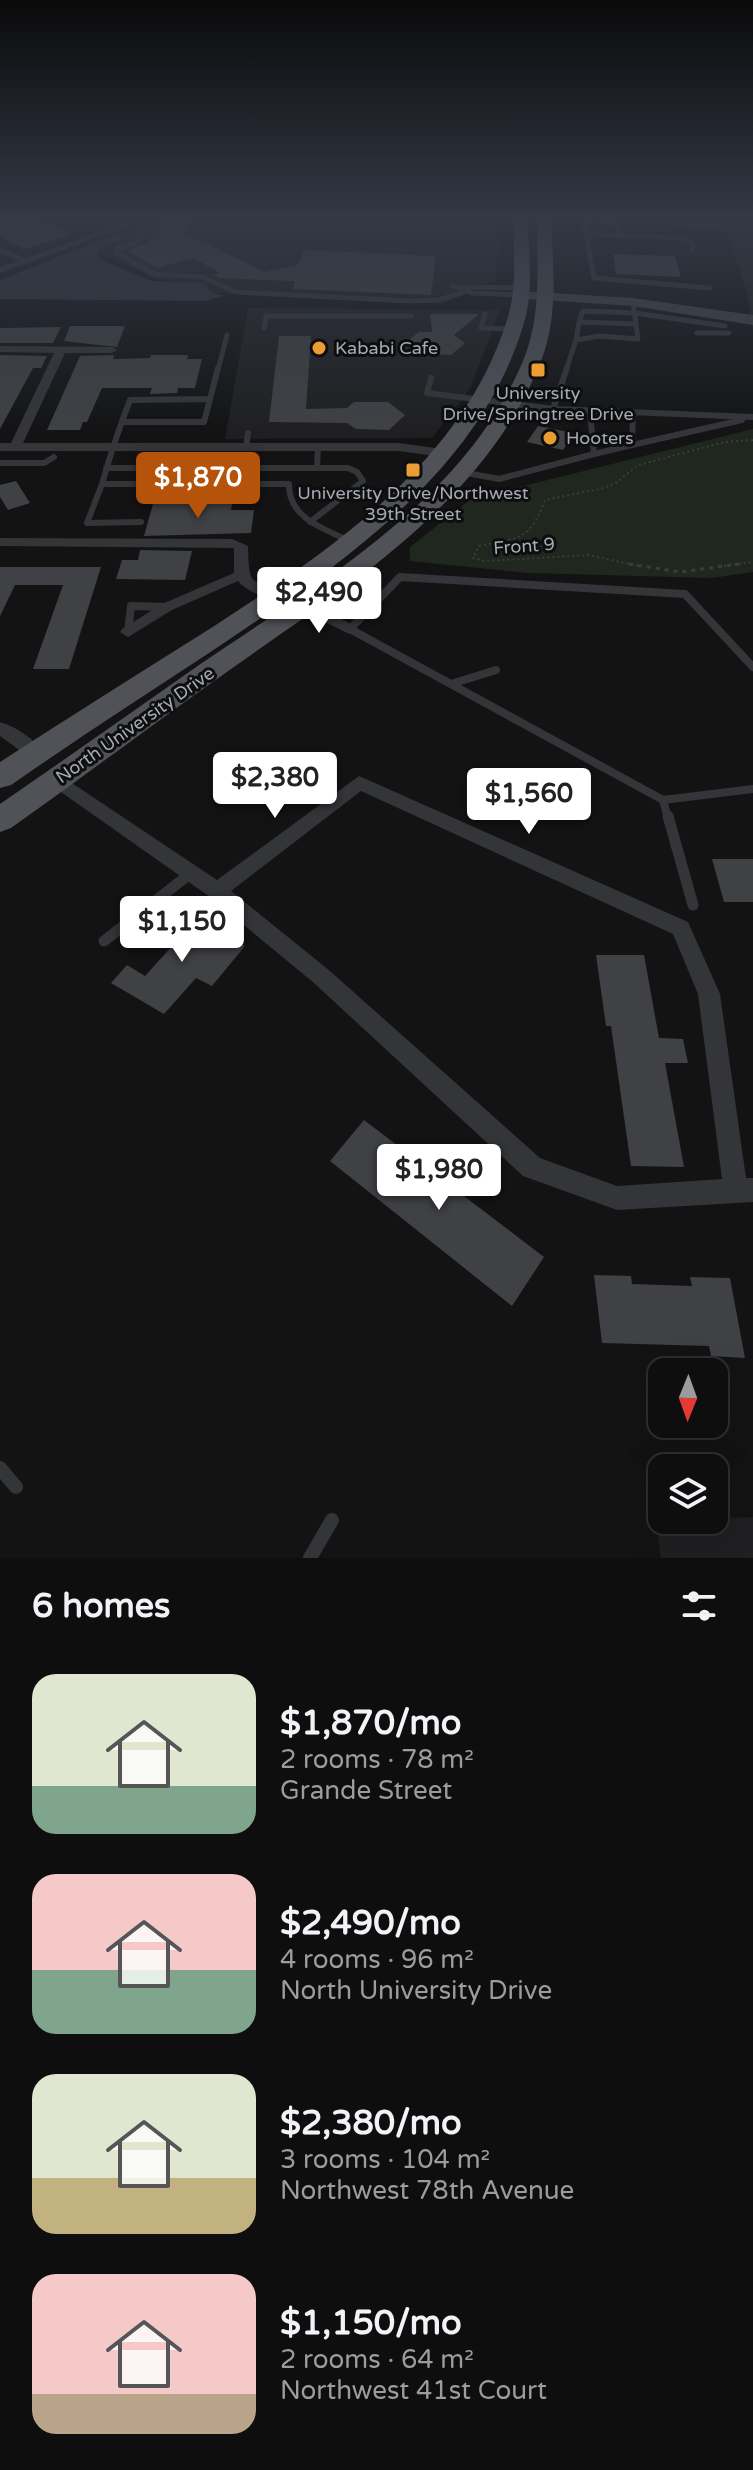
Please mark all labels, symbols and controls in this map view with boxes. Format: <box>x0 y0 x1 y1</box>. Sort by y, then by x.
place label: Kababi Cafe <box>335 337 438 359</box>
marker: Kababi Cafe <box>310 339 328 357</box>
marker: University Drive/Springtree Drive <box>529 361 547 379</box>
place label: University Drive/Springtree Drive <box>442 382 634 425</box>
place label: Hooters <box>566 427 634 449</box>
marker: Hooters <box>541 429 559 447</box>
pin: $1,870 <box>133 452 263 520</box>
marker: University Drive/Northwest 39th Street <box>404 461 422 479</box>
text: $1,870 <box>154 462 242 493</box>
place label: University Drive/Northwest 39th Street <box>297 482 529 525</box>
street label: Front 9 <box>492 533 556 559</box>
pin: $2,490 <box>254 567 384 635</box>
text: $2,490 <box>275 577 363 608</box>
street label: North University Drive <box>52 662 218 788</box>
pin: $2,380 <box>210 752 340 820</box>
text: $2,380 <box>231 762 319 793</box>
pin: $1,560 <box>464 768 594 836</box>
text: $1,560 <box>485 778 573 809</box>
pin: $1,150 <box>117 896 247 964</box>
text: $1,150 <box>138 906 226 937</box>
pin: $1,980 <box>374 1144 504 1212</box>
text: $1,980 <box>395 1154 483 1185</box>
north arrow <box>648 1358 728 1438</box>
map controls <box>648 1358 728 1534</box>
button: layers <box>648 1454 728 1534</box>
icon: filters <box>677 1584 721 1628</box>
text: 6 homes <box>32 1586 170 1627</box>
text: $1,870/mo <box>280 1703 461 1744</box>
icon: home <box>96 1706 192 1802</box>
text: 2 rooms · 78 m² <box>280 1744 474 1775</box>
text: Grande Street <box>280 1775 452 1806</box>
text: $2,490/mo <box>280 1903 461 1944</box>
icon: home <box>96 1906 192 2002</box>
text: 4 rooms · 96 m² <box>280 1944 474 1975</box>
text: North University Drive <box>280 1975 552 2006</box>
text: $2,380/mo <box>280 2103 462 2144</box>
icon: home <box>96 2106 192 2202</box>
text: 3 rooms · 104 m² <box>280 2144 490 2175</box>
text: Northwest 78th Avenue <box>280 2175 574 2206</box>
text: $1,150/mo <box>280 2303 462 2344</box>
icon: home <box>96 2306 192 2402</box>
text: 2 rooms · 64 m² <box>280 2344 474 2375</box>
text: Northwest 41st Court <box>280 2375 547 2406</box>

